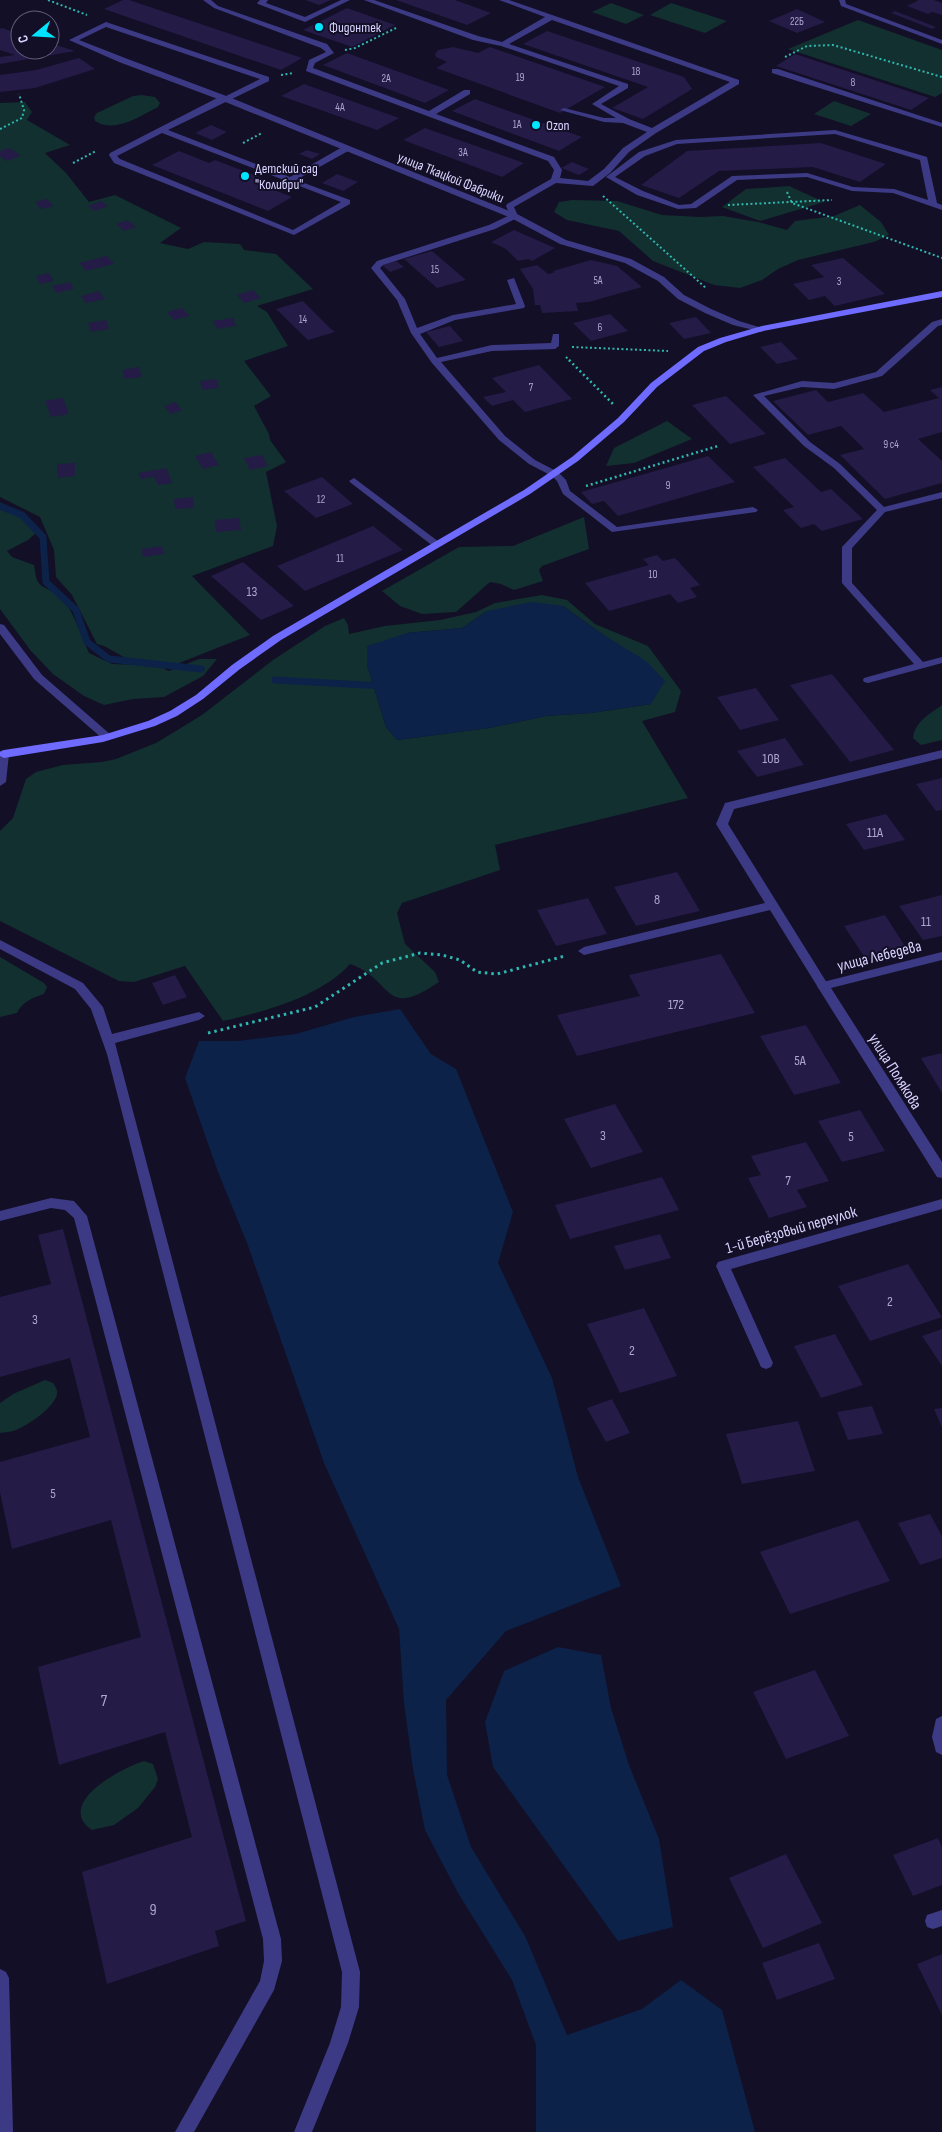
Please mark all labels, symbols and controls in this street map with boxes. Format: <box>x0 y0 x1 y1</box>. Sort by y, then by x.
north arrow <box>10 10 60 60</box>
house number: 22Б <box>790 15 804 28</box>
place label: Фидонтек <box>329 19 382 36</box>
marker: Фидонтек <box>313 21 325 33</box>
text: С <box>14 33 32 45</box>
house number: 18 <box>632 65 641 78</box>
house number: 19 <box>516 71 524 84</box>
house number: 2А <box>381 72 391 85</box>
house number: 8 <box>851 76 856 89</box>
house number: 4А <box>335 101 345 114</box>
place label: Ozon <box>546 117 570 134</box>
house number: 1А <box>513 118 522 131</box>
marker: Ozon <box>530 119 542 131</box>
house number: 3А <box>458 146 468 159</box>
street label: улица Ткацкой Фабрики <box>395 148 507 207</box>
place label: Детский сад "Колибри" <box>255 160 318 193</box>
marker: Детский сад "Колибри" <box>239 170 251 182</box>
house number: 15 <box>431 263 439 276</box>
house number: 5А <box>593 274 603 287</box>
house number: 3 <box>837 275 842 288</box>
house number: 14 <box>299 313 308 326</box>
house number: 6 <box>598 321 603 334</box>
house number: 7 <box>529 381 534 394</box>
house number: 9 c4 <box>883 438 899 451</box>
house number: 9 <box>666 479 671 492</box>
house number: 12 <box>317 493 326 506</box>
house number: 11 <box>336 552 344 565</box>
house number: 10 <box>649 568 657 581</box>
house number: 13 <box>247 583 258 600</box>
house number: 10В <box>762 750 780 767</box>
house number: 11А <box>867 824 884 841</box>
house number: 8 <box>654 891 660 908</box>
house number: 11 <box>921 913 931 930</box>
street label: улица Лебедева <box>835 937 923 976</box>
house number: 172 <box>668 996 684 1013</box>
street label: улица Полякова <box>864 1030 926 1113</box>
house number: 5А <box>794 1052 807 1069</box>
house number: 3 <box>600 1127 606 1144</box>
house number: 5 <box>848 1128 854 1145</box>
house number: 7 <box>785 1172 791 1189</box>
street label: 1-й Берёзовый переулок <box>724 1202 860 1258</box>
house number: 2 <box>887 1293 893 1310</box>
house number: 3 <box>32 1311 38 1328</box>
house number: 2 <box>629 1342 635 1359</box>
house number: 5 <box>50 1485 56 1502</box>
house number: 7 <box>101 1692 108 1711</box>
house number: 9 <box>149 1901 157 1920</box>

